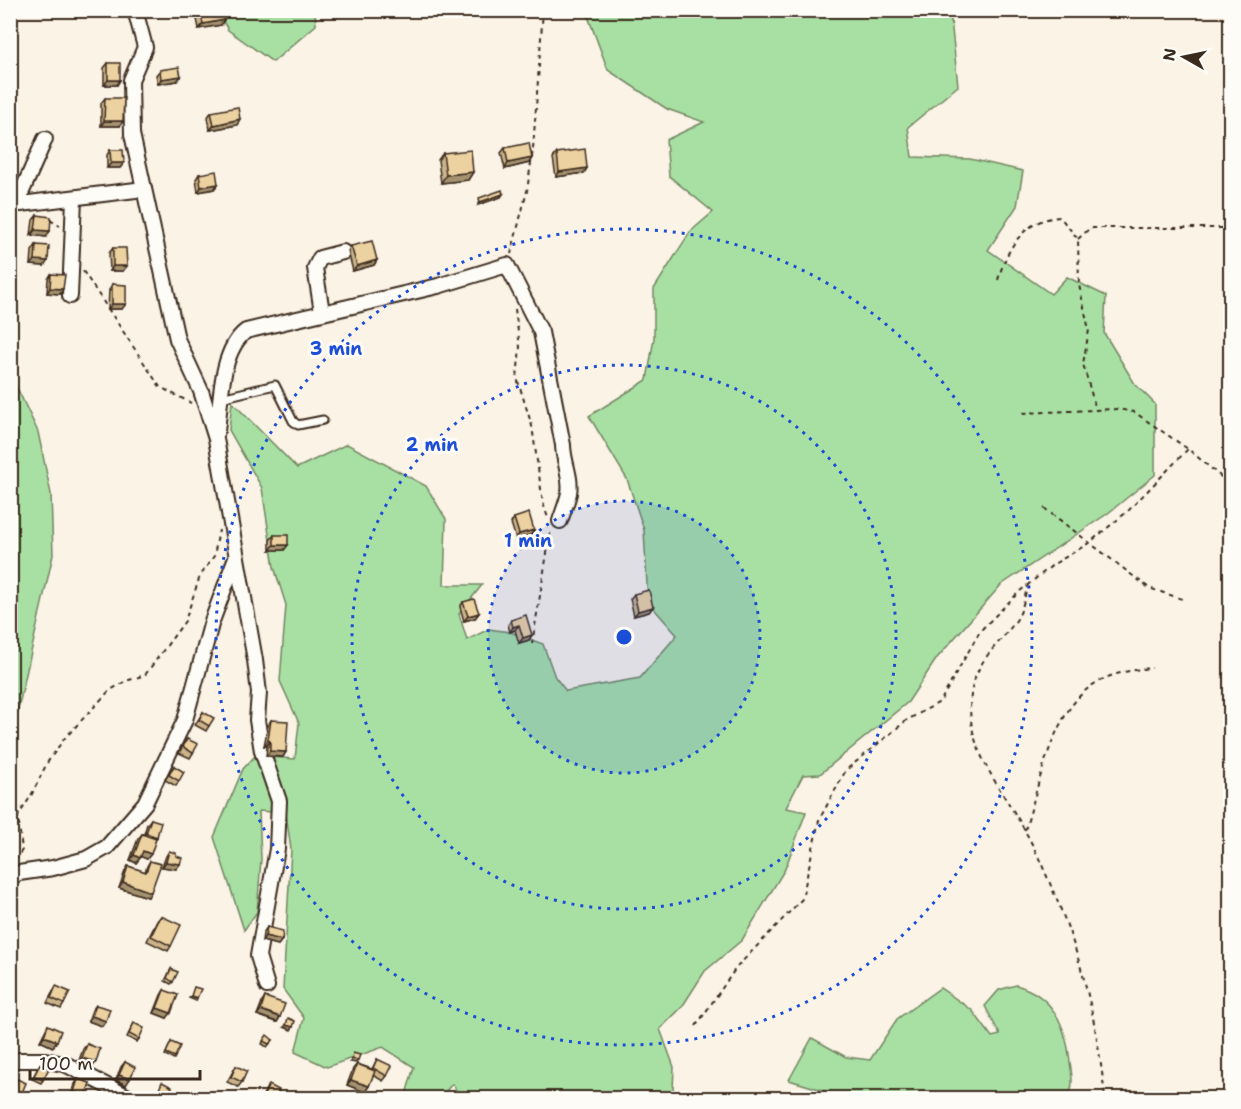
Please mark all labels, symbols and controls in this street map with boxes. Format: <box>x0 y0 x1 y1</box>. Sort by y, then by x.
north arrow <box>1154 27 1214 87</box>
text: N <box>1158 47 1181 63</box>
text: 3 min <box>310 337 362 361</box>
text: 2 min <box>406 433 458 457</box>
text: 1 min <box>504 529 552 553</box>
centre of rings <box>614 627 634 647</box>
scale bar <box>30 1043 200 1081</box>
text: 100 m <box>39 1052 93 1076</box>

